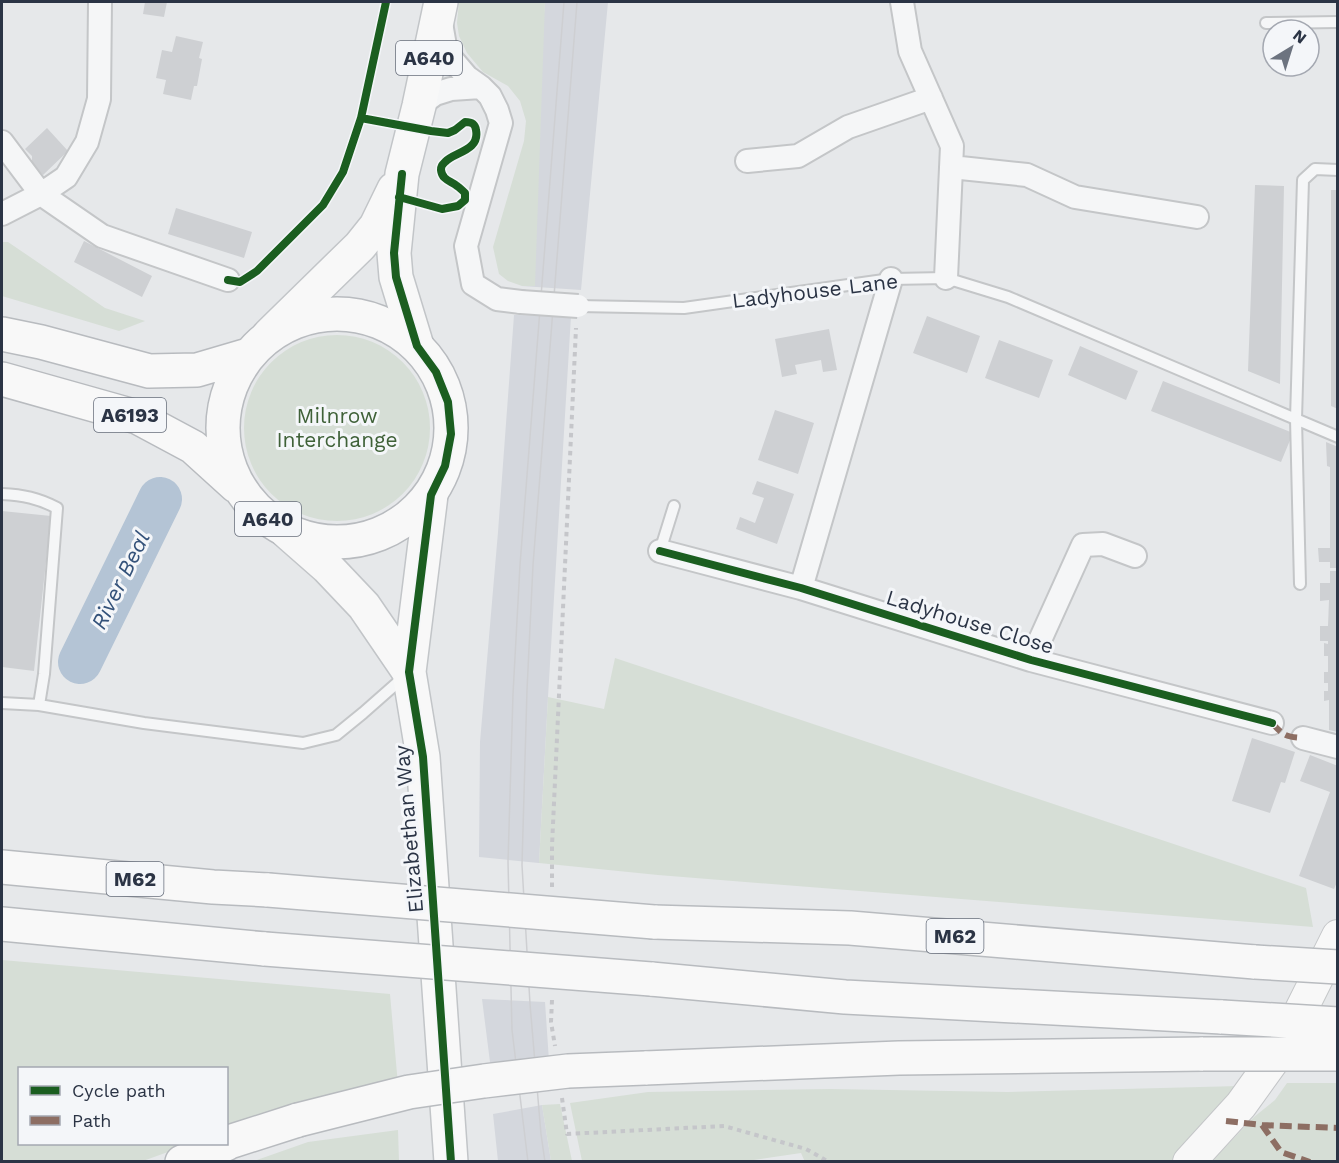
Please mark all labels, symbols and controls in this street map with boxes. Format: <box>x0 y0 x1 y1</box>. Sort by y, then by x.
north arrow <box>1261 18 1321 78</box>
text: N <box>1289 25 1310 48</box>
road number: A640 <box>396 41 462 75</box>
street label: Ladyhouse Lane <box>731 268 899 313</box>
road number: A6193 <box>94 398 166 432</box>
park label: Milnrow Interchange <box>276 403 398 452</box>
road number: A640 <box>235 502 301 536</box>
water label: River Beal <box>86 527 155 633</box>
street label: Ladyhouse Close <box>883 584 1057 659</box>
street label: Elizabethan Way <box>389 744 428 914</box>
road number: M62 <box>106 862 164 896</box>
road number: M62 <box>926 919 984 953</box>
legend <box>18 1067 228 1145</box>
text: Cycle path <box>72 1080 166 1101</box>
text: Path <box>72 1110 112 1131</box>

